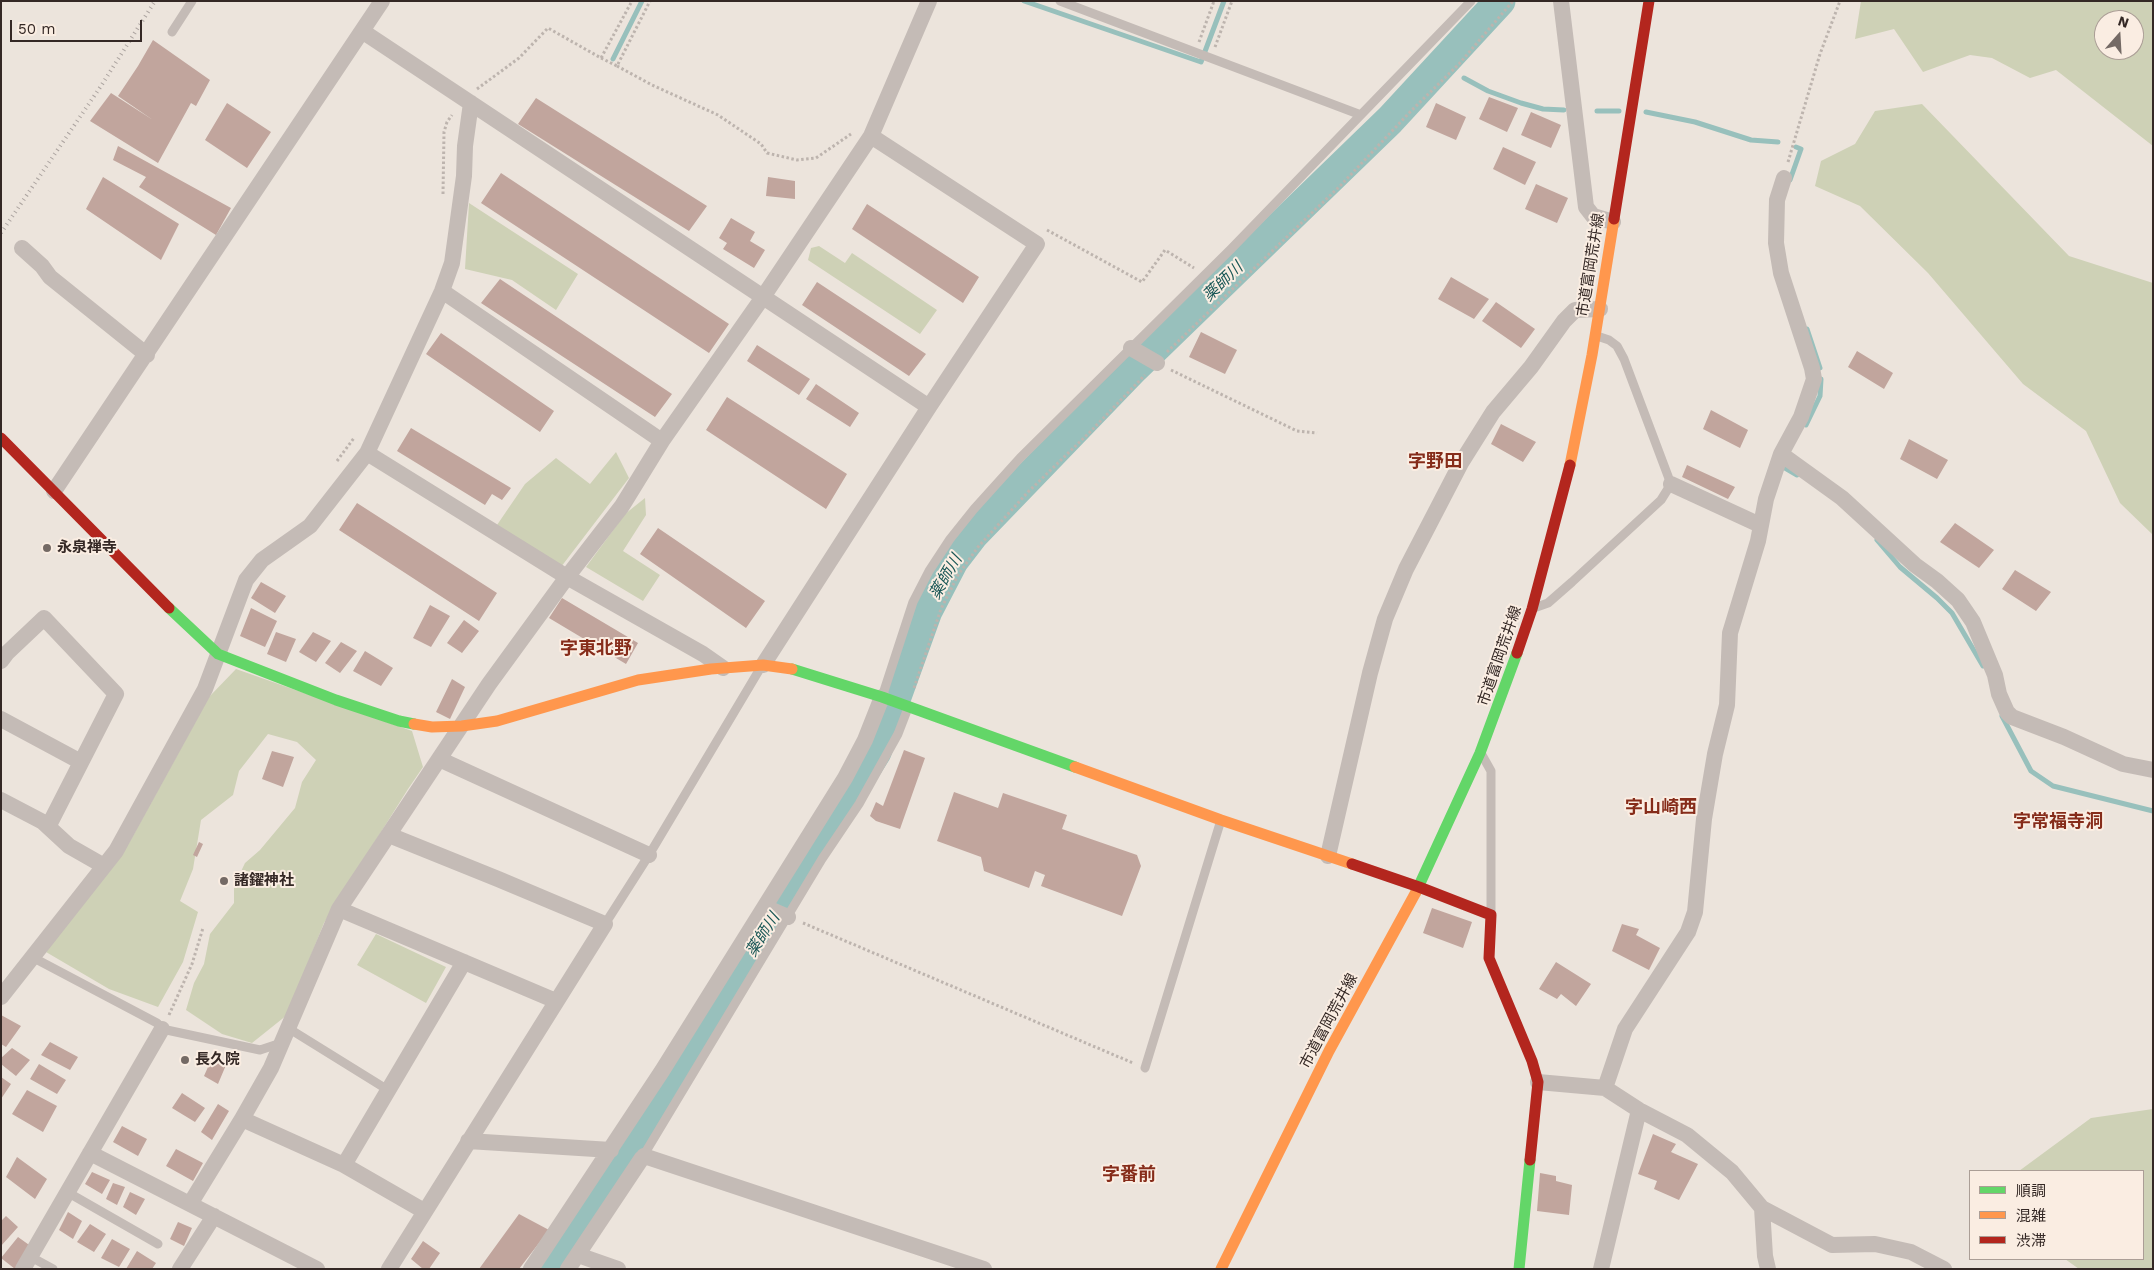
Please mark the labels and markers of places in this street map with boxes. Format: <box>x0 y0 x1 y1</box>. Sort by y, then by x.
place label: 永泉禅寺 <box>57 539 117 557</box>
marker: 永泉禅寺 <box>41 542 53 554</box>
place label: 諸鑃神社 <box>234 872 294 890</box>
marker: 諸鑃神社 <box>218 875 230 887</box>
place label: 長久院 <box>195 1051 240 1069</box>
marker: 長久院 <box>179 1054 191 1066</box>

